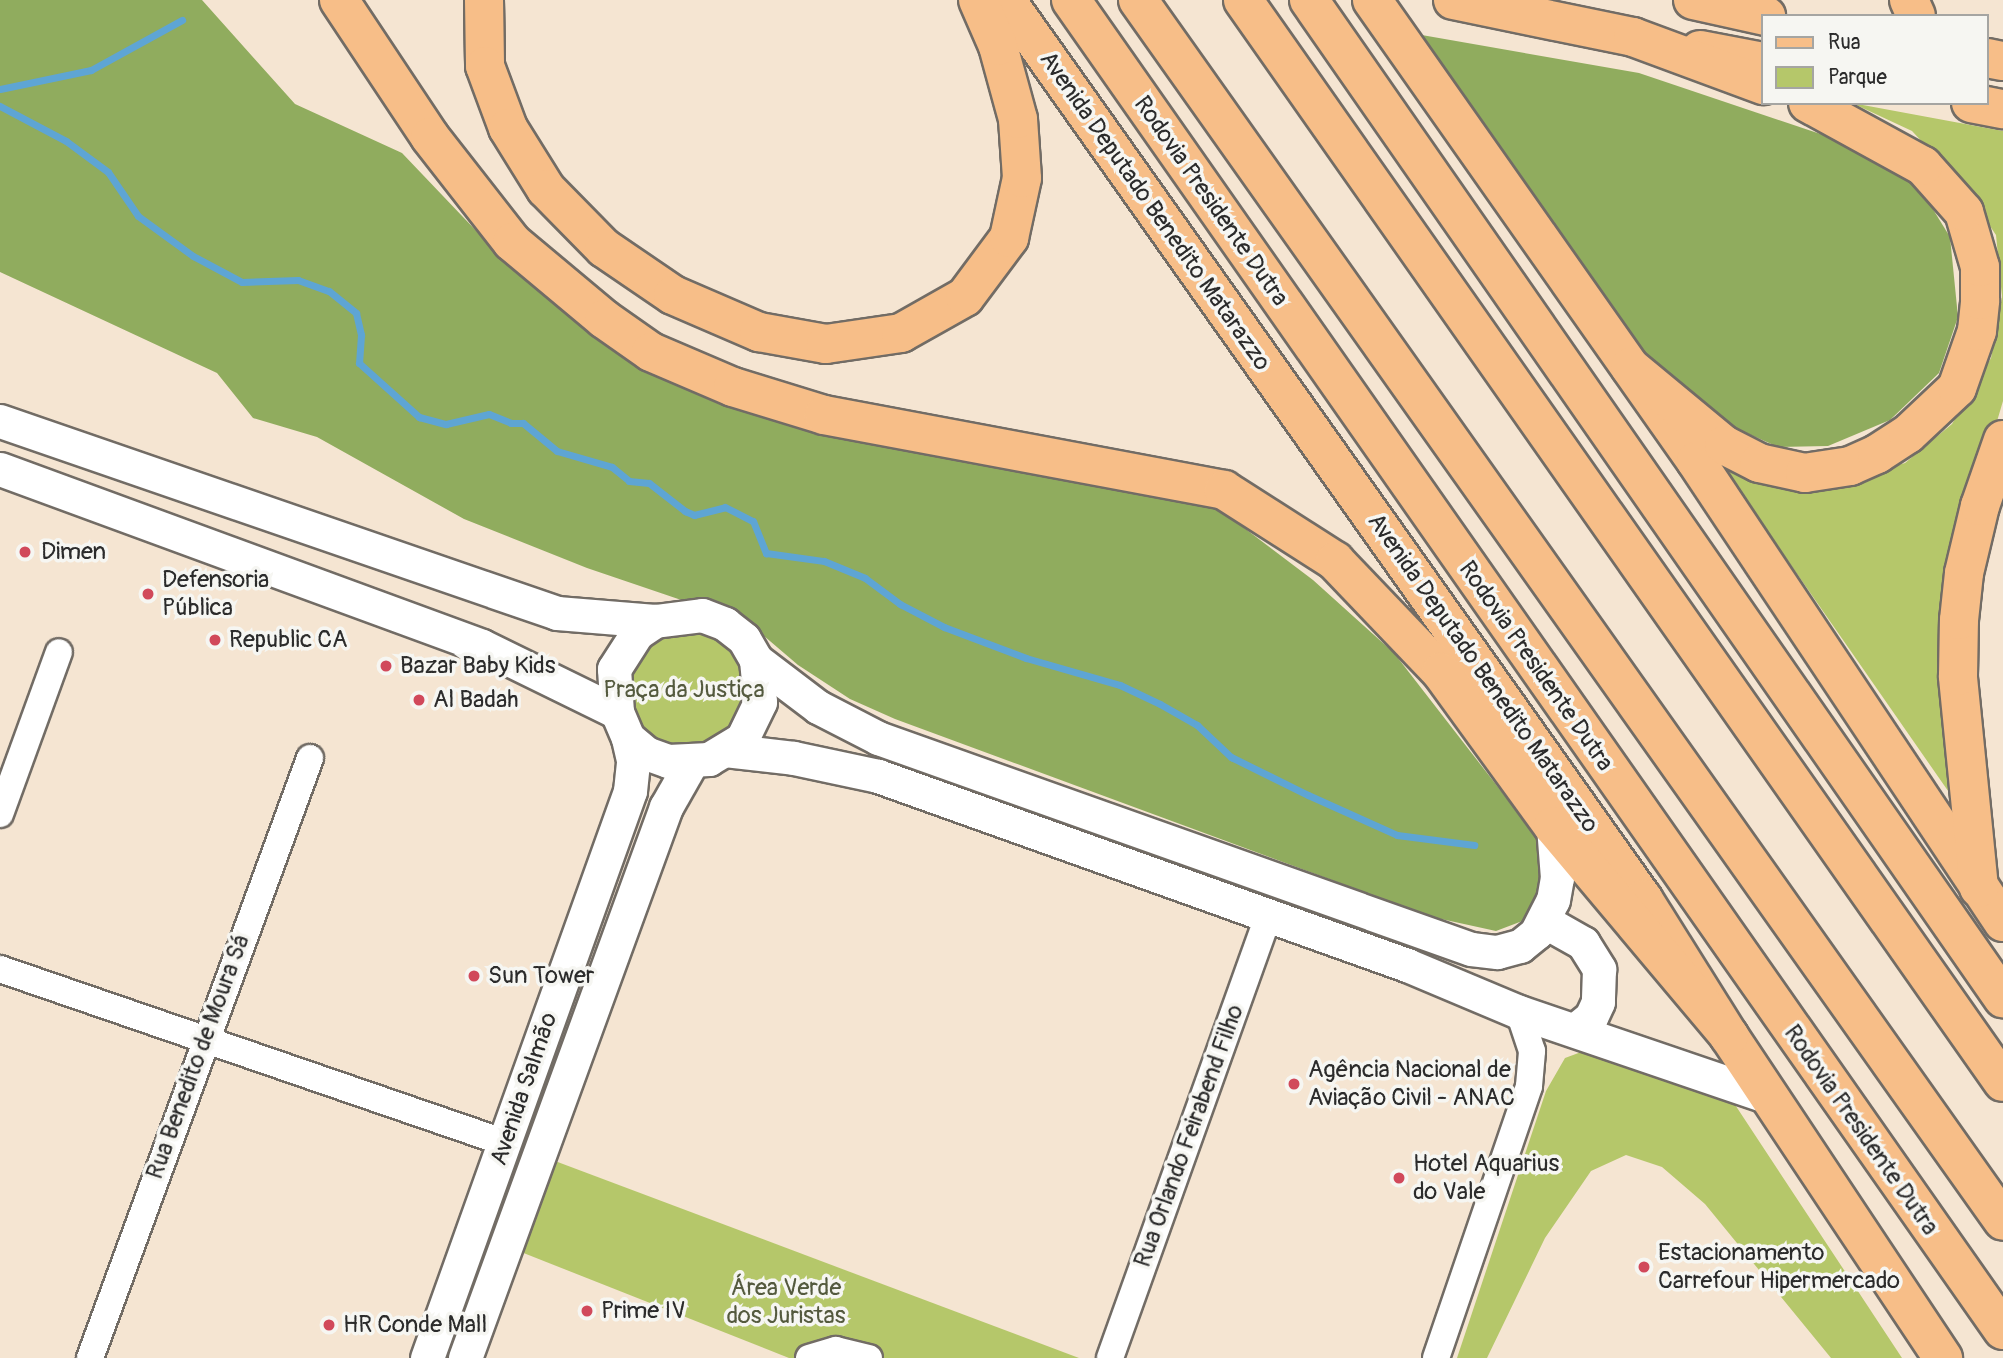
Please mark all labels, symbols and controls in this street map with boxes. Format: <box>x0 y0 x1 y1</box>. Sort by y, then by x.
legend <box>1762 14 1989 105</box>
text: Rua <box>1828 29 1861 56</box>
street label: Avenida Deputado Benedito Matarazzo <box>1033 46 1277 376</box>
text: Parque <box>1828 64 1887 91</box>
street label: Rodovia Presidente Dutra <box>1128 91 1294 311</box>
street label: Avenida Deputado Benedito Matarazzo <box>1361 508 1605 838</box>
place label: Dimen <box>41 538 106 566</box>
marker: Dimen <box>15 542 35 562</box>
street label: Rodovia Presidente Dutra <box>1453 556 1619 776</box>
place label: Defensoria Pública <box>162 566 269 622</box>
marker: Defensoria Pública <box>140 586 156 602</box>
place label: Republic CA <box>229 626 348 654</box>
marker: Republic CA <box>207 632 223 648</box>
place label: Bazar Baby Kids <box>400 652 555 680</box>
marker: Bazar Baby Kids <box>378 658 394 674</box>
park label: Praça da Justiça <box>603 676 765 704</box>
place label: Al Badah <box>433 686 518 714</box>
marker: Al Badah <box>411 692 427 708</box>
street label: Rua Benedito de Moura Sá <box>140 931 256 1183</box>
place label: Sun Tower <box>488 962 594 990</box>
marker: Sun Tower <box>466 968 482 984</box>
street label: Rua Orlando Feirabend Filho <box>1128 1001 1250 1271</box>
street label: Avenida Salmão <box>484 1009 564 1169</box>
street label: Rodovia Presidente Dutra <box>1778 1020 1944 1240</box>
place label: Agência Nacional de Aviação Civil - ANAC <box>1308 1056 1515 1112</box>
marker: Agência Nacional de Aviação Civil - ANAC <box>1286 1076 1302 1092</box>
place label: Hotel Aquarius do Vale <box>1413 1150 1559 1206</box>
marker: Hotel Aquarius do Vale <box>1391 1170 1407 1186</box>
place label: Estacionamento Carrefour Hipermercado <box>1658 1239 1900 1295</box>
marker: Estacionamento Carrefour Hipermercado <box>1636 1259 1652 1275</box>
park label: Área Verde dos Juristas <box>727 1274 845 1330</box>
place label: Prime IV <box>601 1297 686 1325</box>
marker: Prime IV <box>579 1303 595 1319</box>
place label: HR Conde Mall <box>343 1311 487 1339</box>
marker: HR Conde Mall <box>321 1317 337 1333</box>

